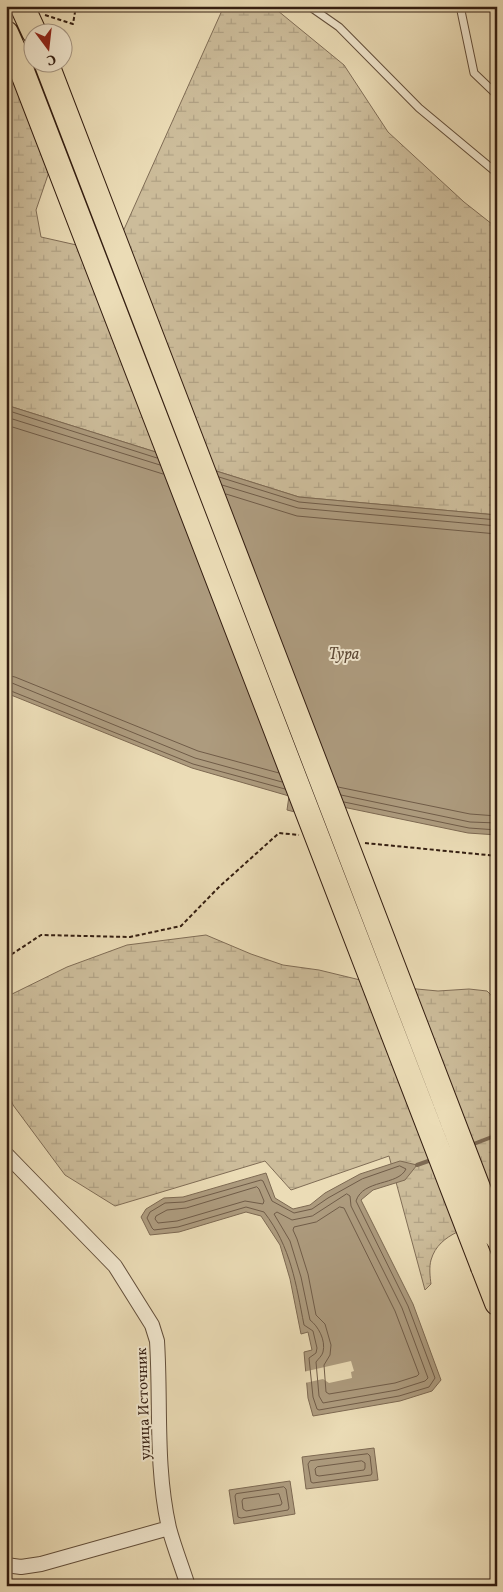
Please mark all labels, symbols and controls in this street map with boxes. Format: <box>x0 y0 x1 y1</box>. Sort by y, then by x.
north arrow <box>22 22 72 72</box>
text: С <box>44 49 58 69</box>
water label: Тура <box>329 644 360 666</box>
street label: улица Источник <box>132 1347 157 1461</box>

